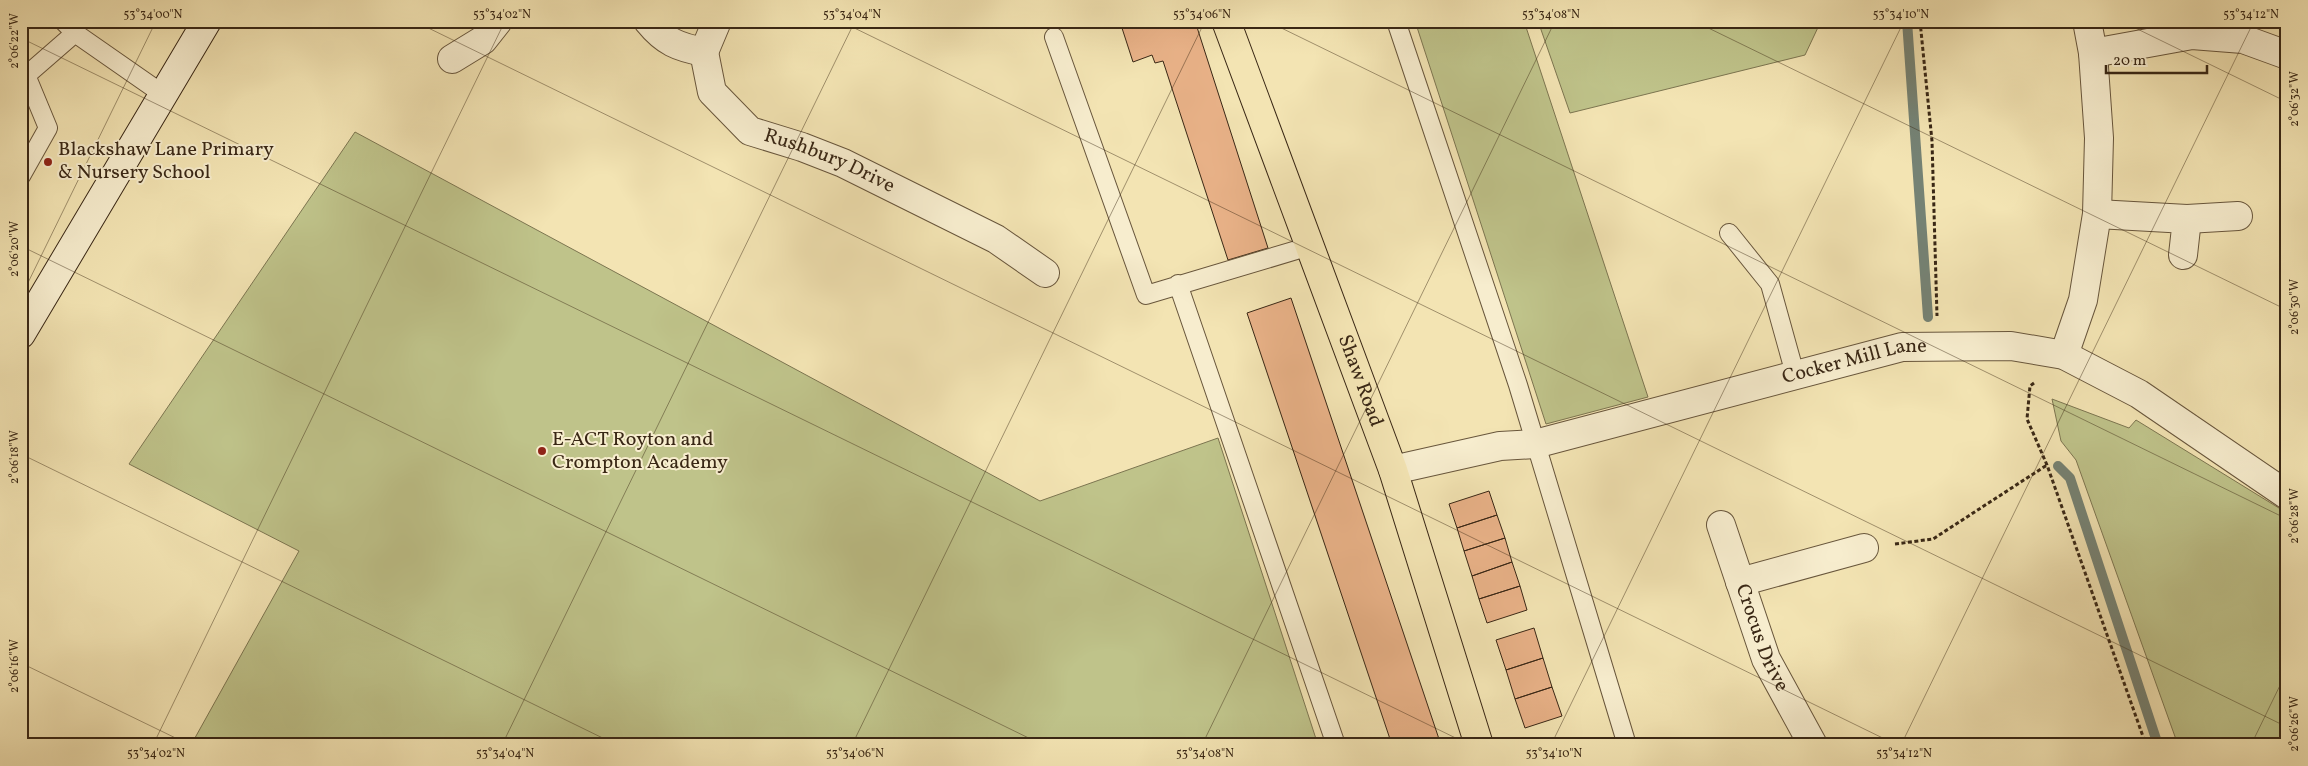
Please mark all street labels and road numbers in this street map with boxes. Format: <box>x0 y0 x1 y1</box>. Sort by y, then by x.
street label: Rushbury Drive <box>760 122 899 200</box>
street label: Shaw Road <box>1330 331 1390 431</box>
street label: Cocker Mill Lane <box>1779 333 1927 392</box>
street label: Crocus Drive <box>1728 580 1795 697</box>

